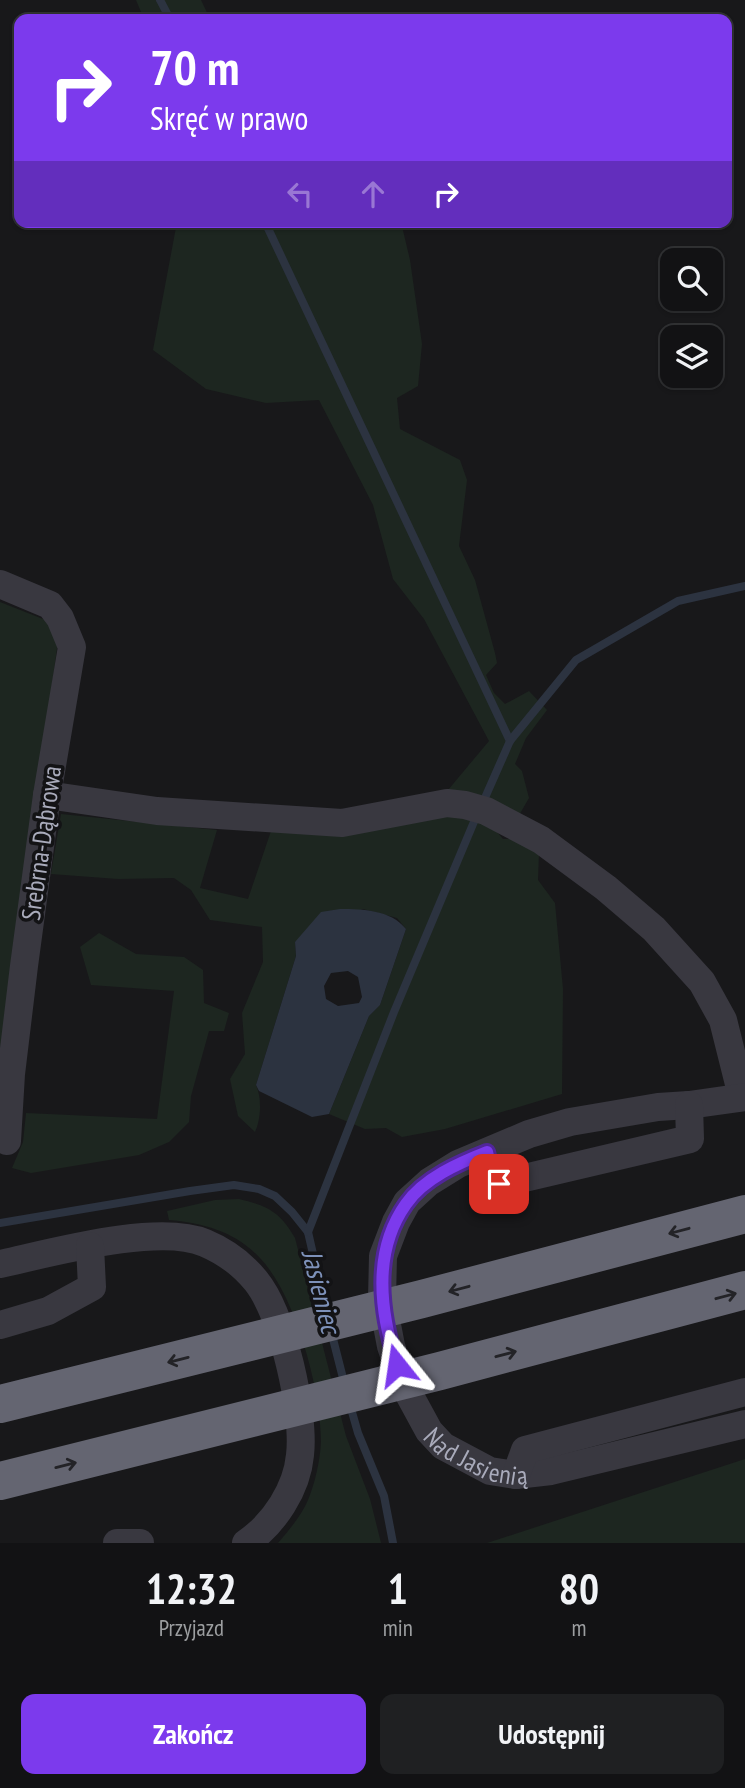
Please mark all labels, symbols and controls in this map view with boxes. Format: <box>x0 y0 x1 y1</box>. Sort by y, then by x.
text: 70 m <box>150 35 239 99</box>
icon: right <box>35 42 126 133</box>
text: Skręć w prawo <box>150 97 308 139</box>
icon: left <box>281 175 319 213</box>
icon: ahead <box>354 175 392 213</box>
icon: right <box>427 175 465 213</box>
map controls <box>660 248 723 388</box>
button: search <box>660 248 723 311</box>
button: layers <box>660 325 723 388</box>
street label: Srebrna-Dąbrowa <box>14 763 68 923</box>
pin <box>469 1154 529 1214</box>
icon: arrive <box>480 1165 518 1203</box>
one-way arrow <box>668 1225 691 1238</box>
water label: Jasieniec <box>294 1244 351 1340</box>
one-way arrow <box>448 1283 471 1296</box>
one-way arrow <box>715 1288 737 1301</box>
position arrow <box>360 1328 434 1402</box>
one-way arrow <box>494 1347 517 1360</box>
one-way arrow <box>167 1354 190 1367</box>
street label: Nad Jasienią <box>417 1420 529 1491</box>
one-way arrow <box>54 1458 77 1471</box>
text: 12:32 <box>146 1561 237 1616</box>
text: 1 <box>388 1561 408 1616</box>
text: 80 <box>559 1561 599 1616</box>
text: Przyjazd <box>159 1613 224 1642</box>
text: min <box>383 1613 413 1642</box>
text: m <box>571 1613 586 1642</box>
button: Zakończ <box>21 1694 366 1774</box>
button: Udostępnij <box>380 1694 724 1774</box>

